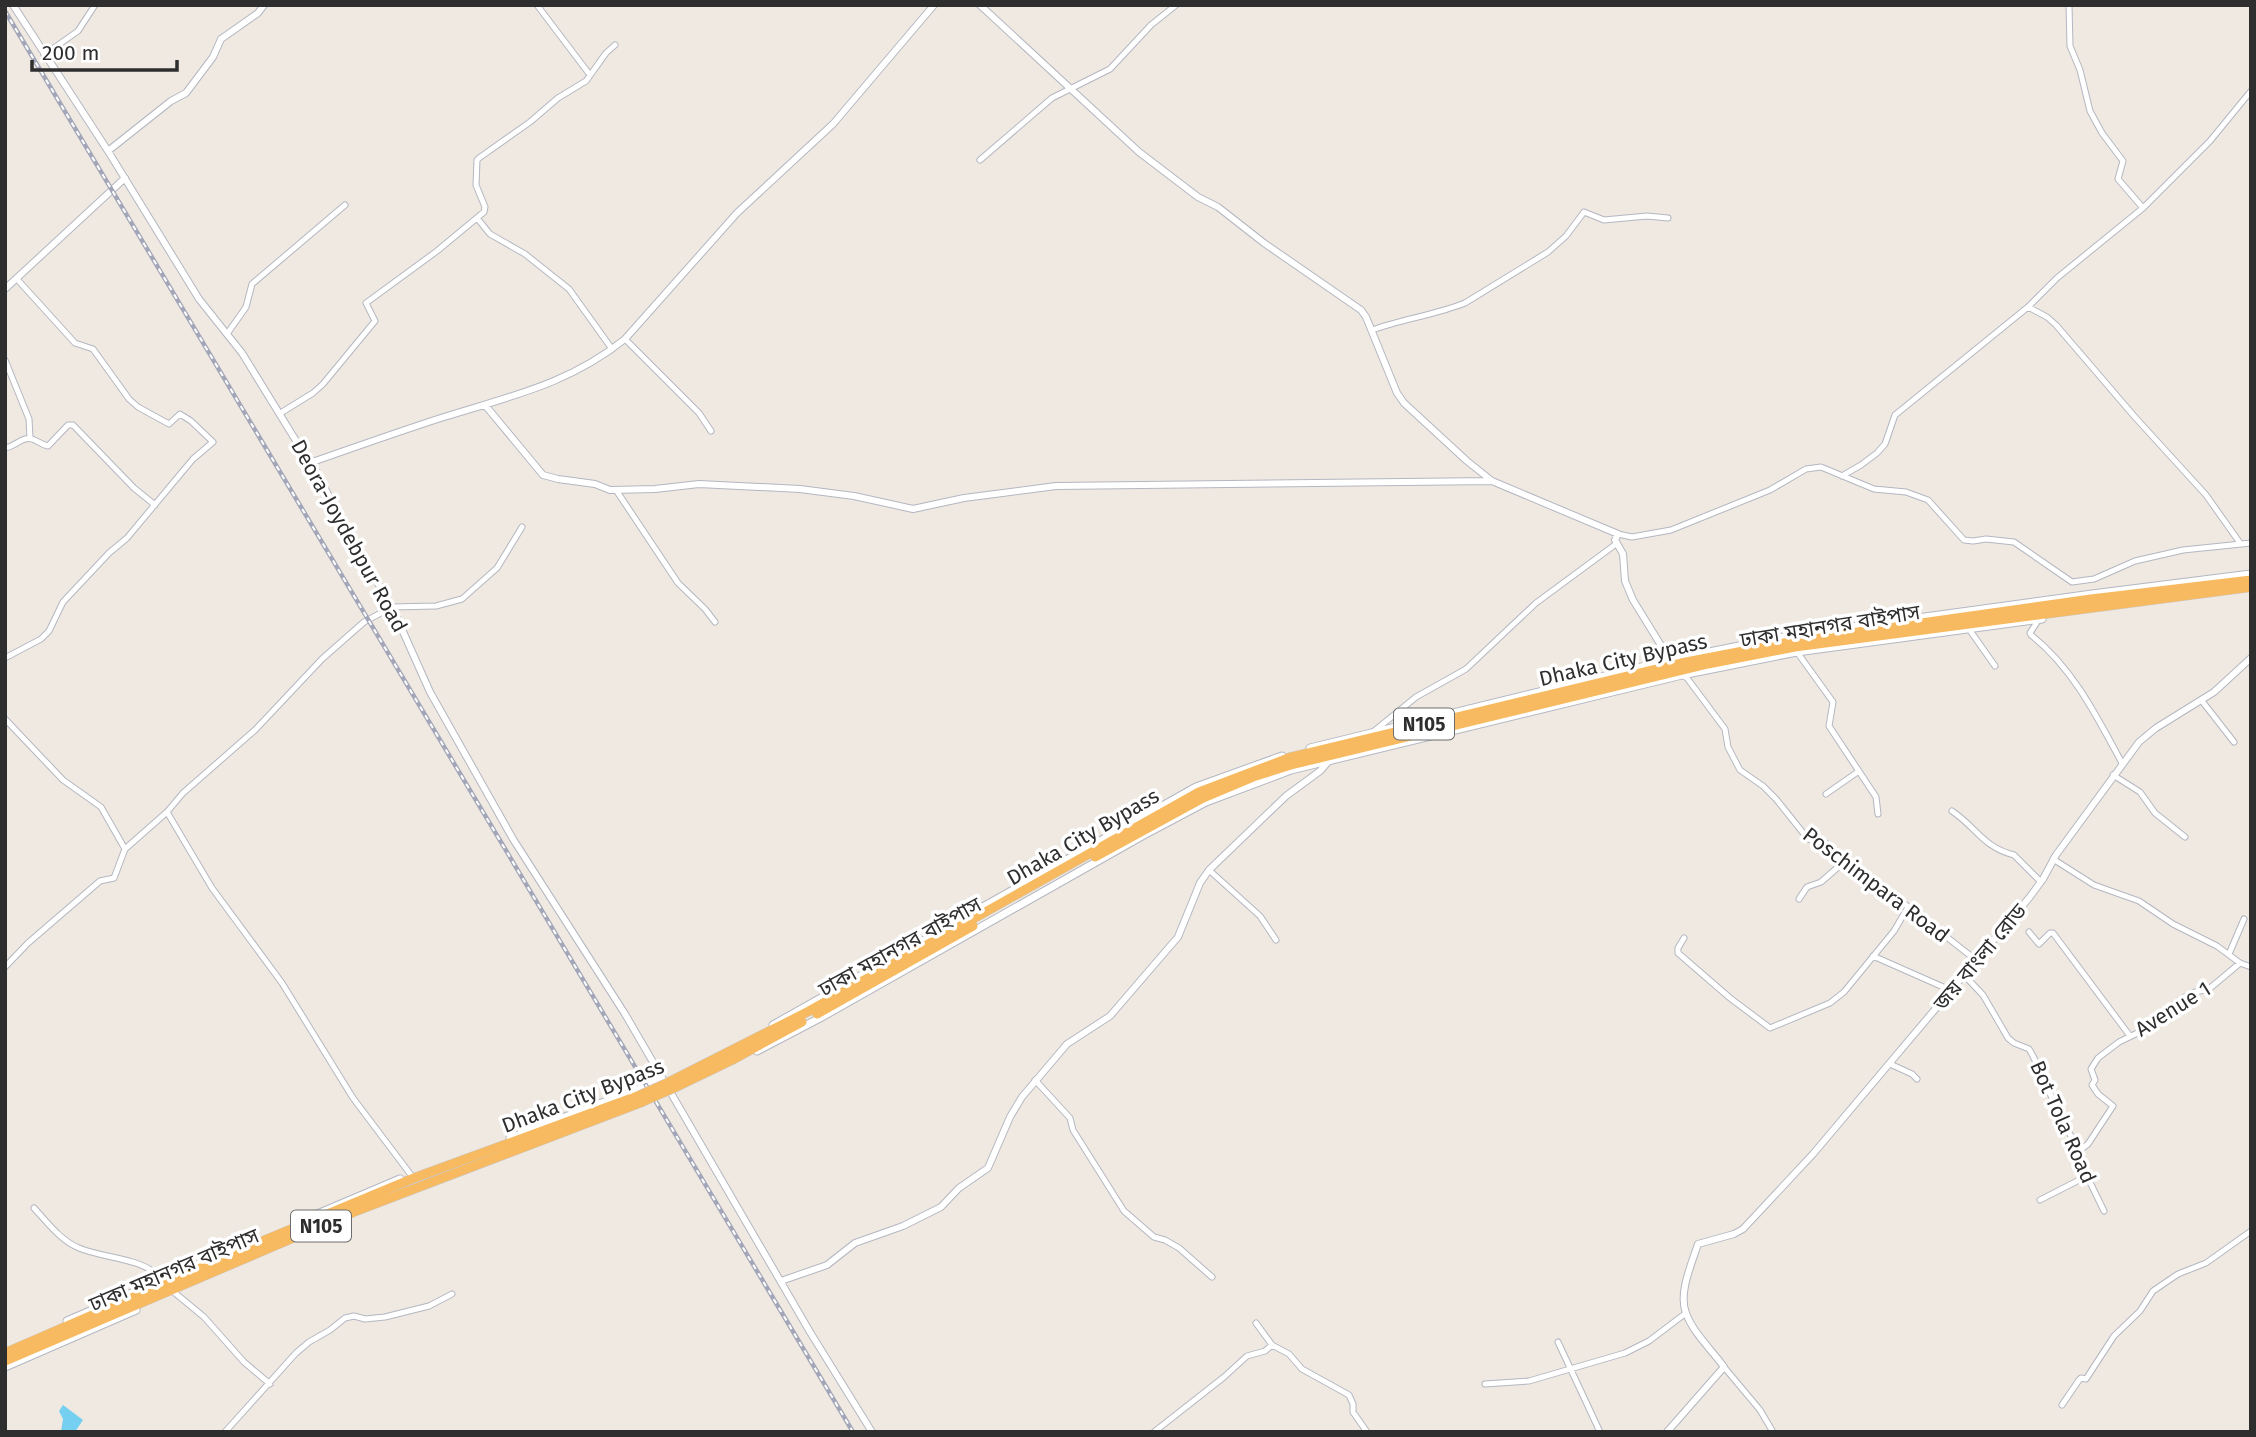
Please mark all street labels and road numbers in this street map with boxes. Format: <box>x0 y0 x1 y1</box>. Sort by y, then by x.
street label: Deora-Joydebpur Road <box>285 435 413 637</box>
street label: ঢাকা মহানগর বাইপাস <box>1737 599 1923 653</box>
street label: Dhaka City Bypass <box>1536 628 1710 692</box>
road number: N105 <box>1394 708 1454 740</box>
street label: Dhaka City Bypass <box>1002 783 1164 891</box>
street label: Poschimpara Road <box>1798 822 1954 948</box>
street label: ঢাকা মহানগর বাইপাস <box>813 891 987 1003</box>
street label: জয় বাংলা রোড <box>1927 898 2033 1016</box>
street label: Avenue 1 <box>2130 976 2216 1042</box>
street label: Dhaka City Bypass <box>498 1053 668 1139</box>
street label: Bot Tola Road <box>2024 1057 2102 1187</box>
road number: N105 <box>291 1210 351 1242</box>
street label: ঢাকা মহানগর বাইপাস <box>84 1222 264 1318</box>

